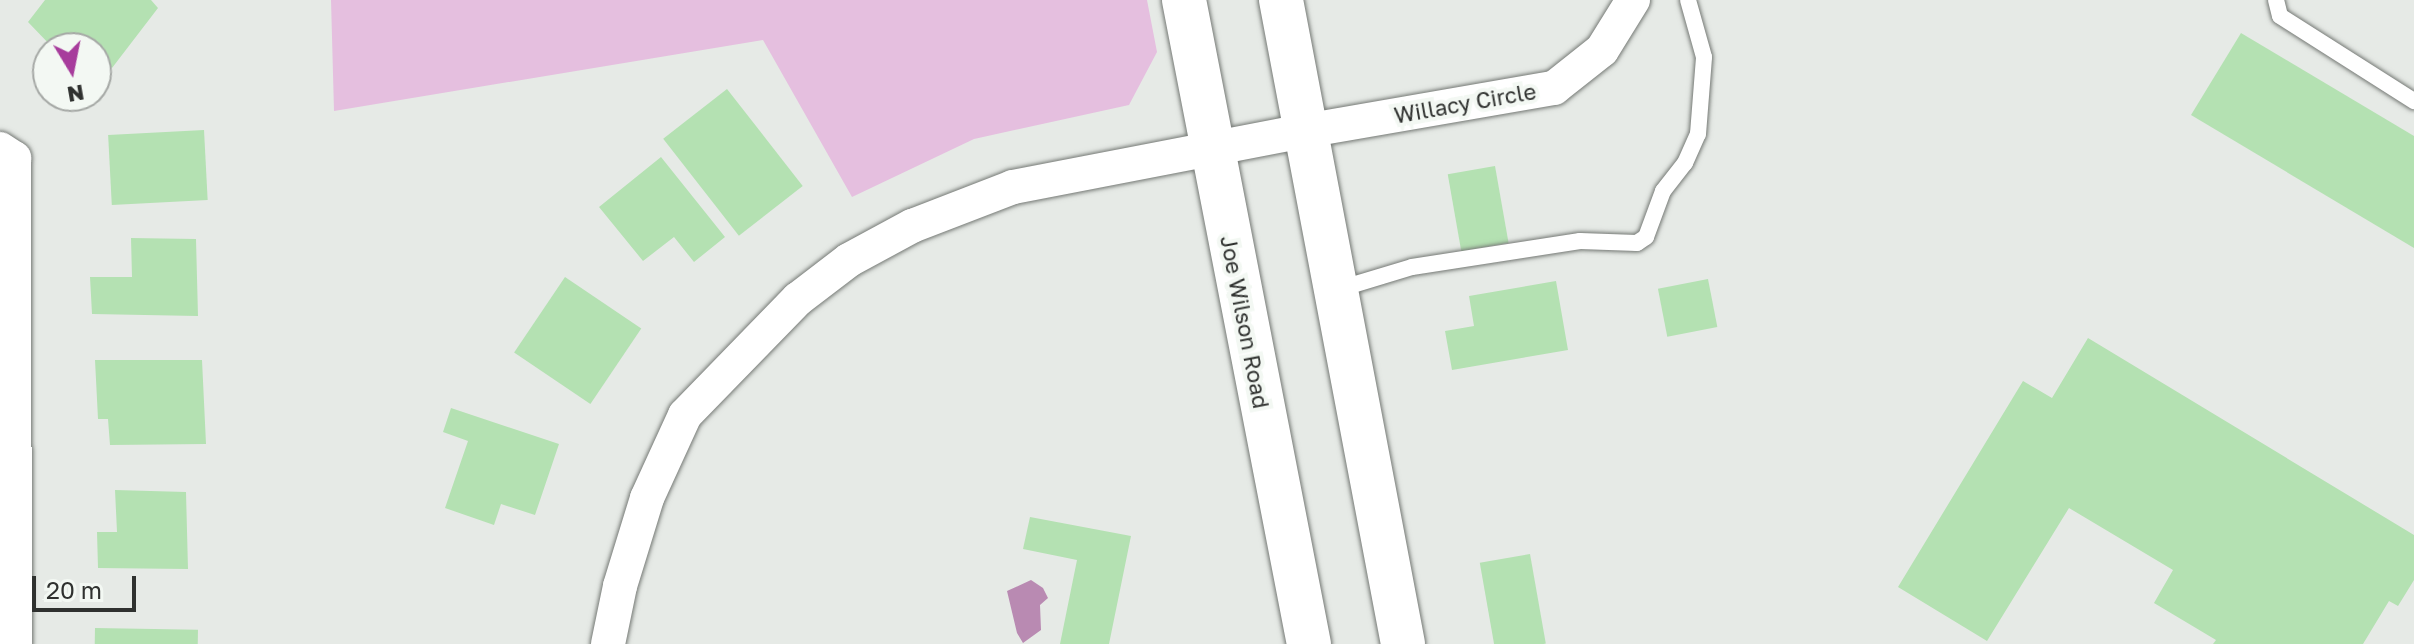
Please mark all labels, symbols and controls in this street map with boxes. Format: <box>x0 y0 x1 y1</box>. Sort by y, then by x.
north arrow <box>32 32 112 112</box>
street label: Willacy Circle <box>1392 78 1538 128</box>
text: N <box>65 79 86 109</box>
street label: Joe Wilson Road <box>1215 233 1275 411</box>
scale bar <box>36 560 140 610</box>
text: 20 m <box>46 575 102 604</box>

